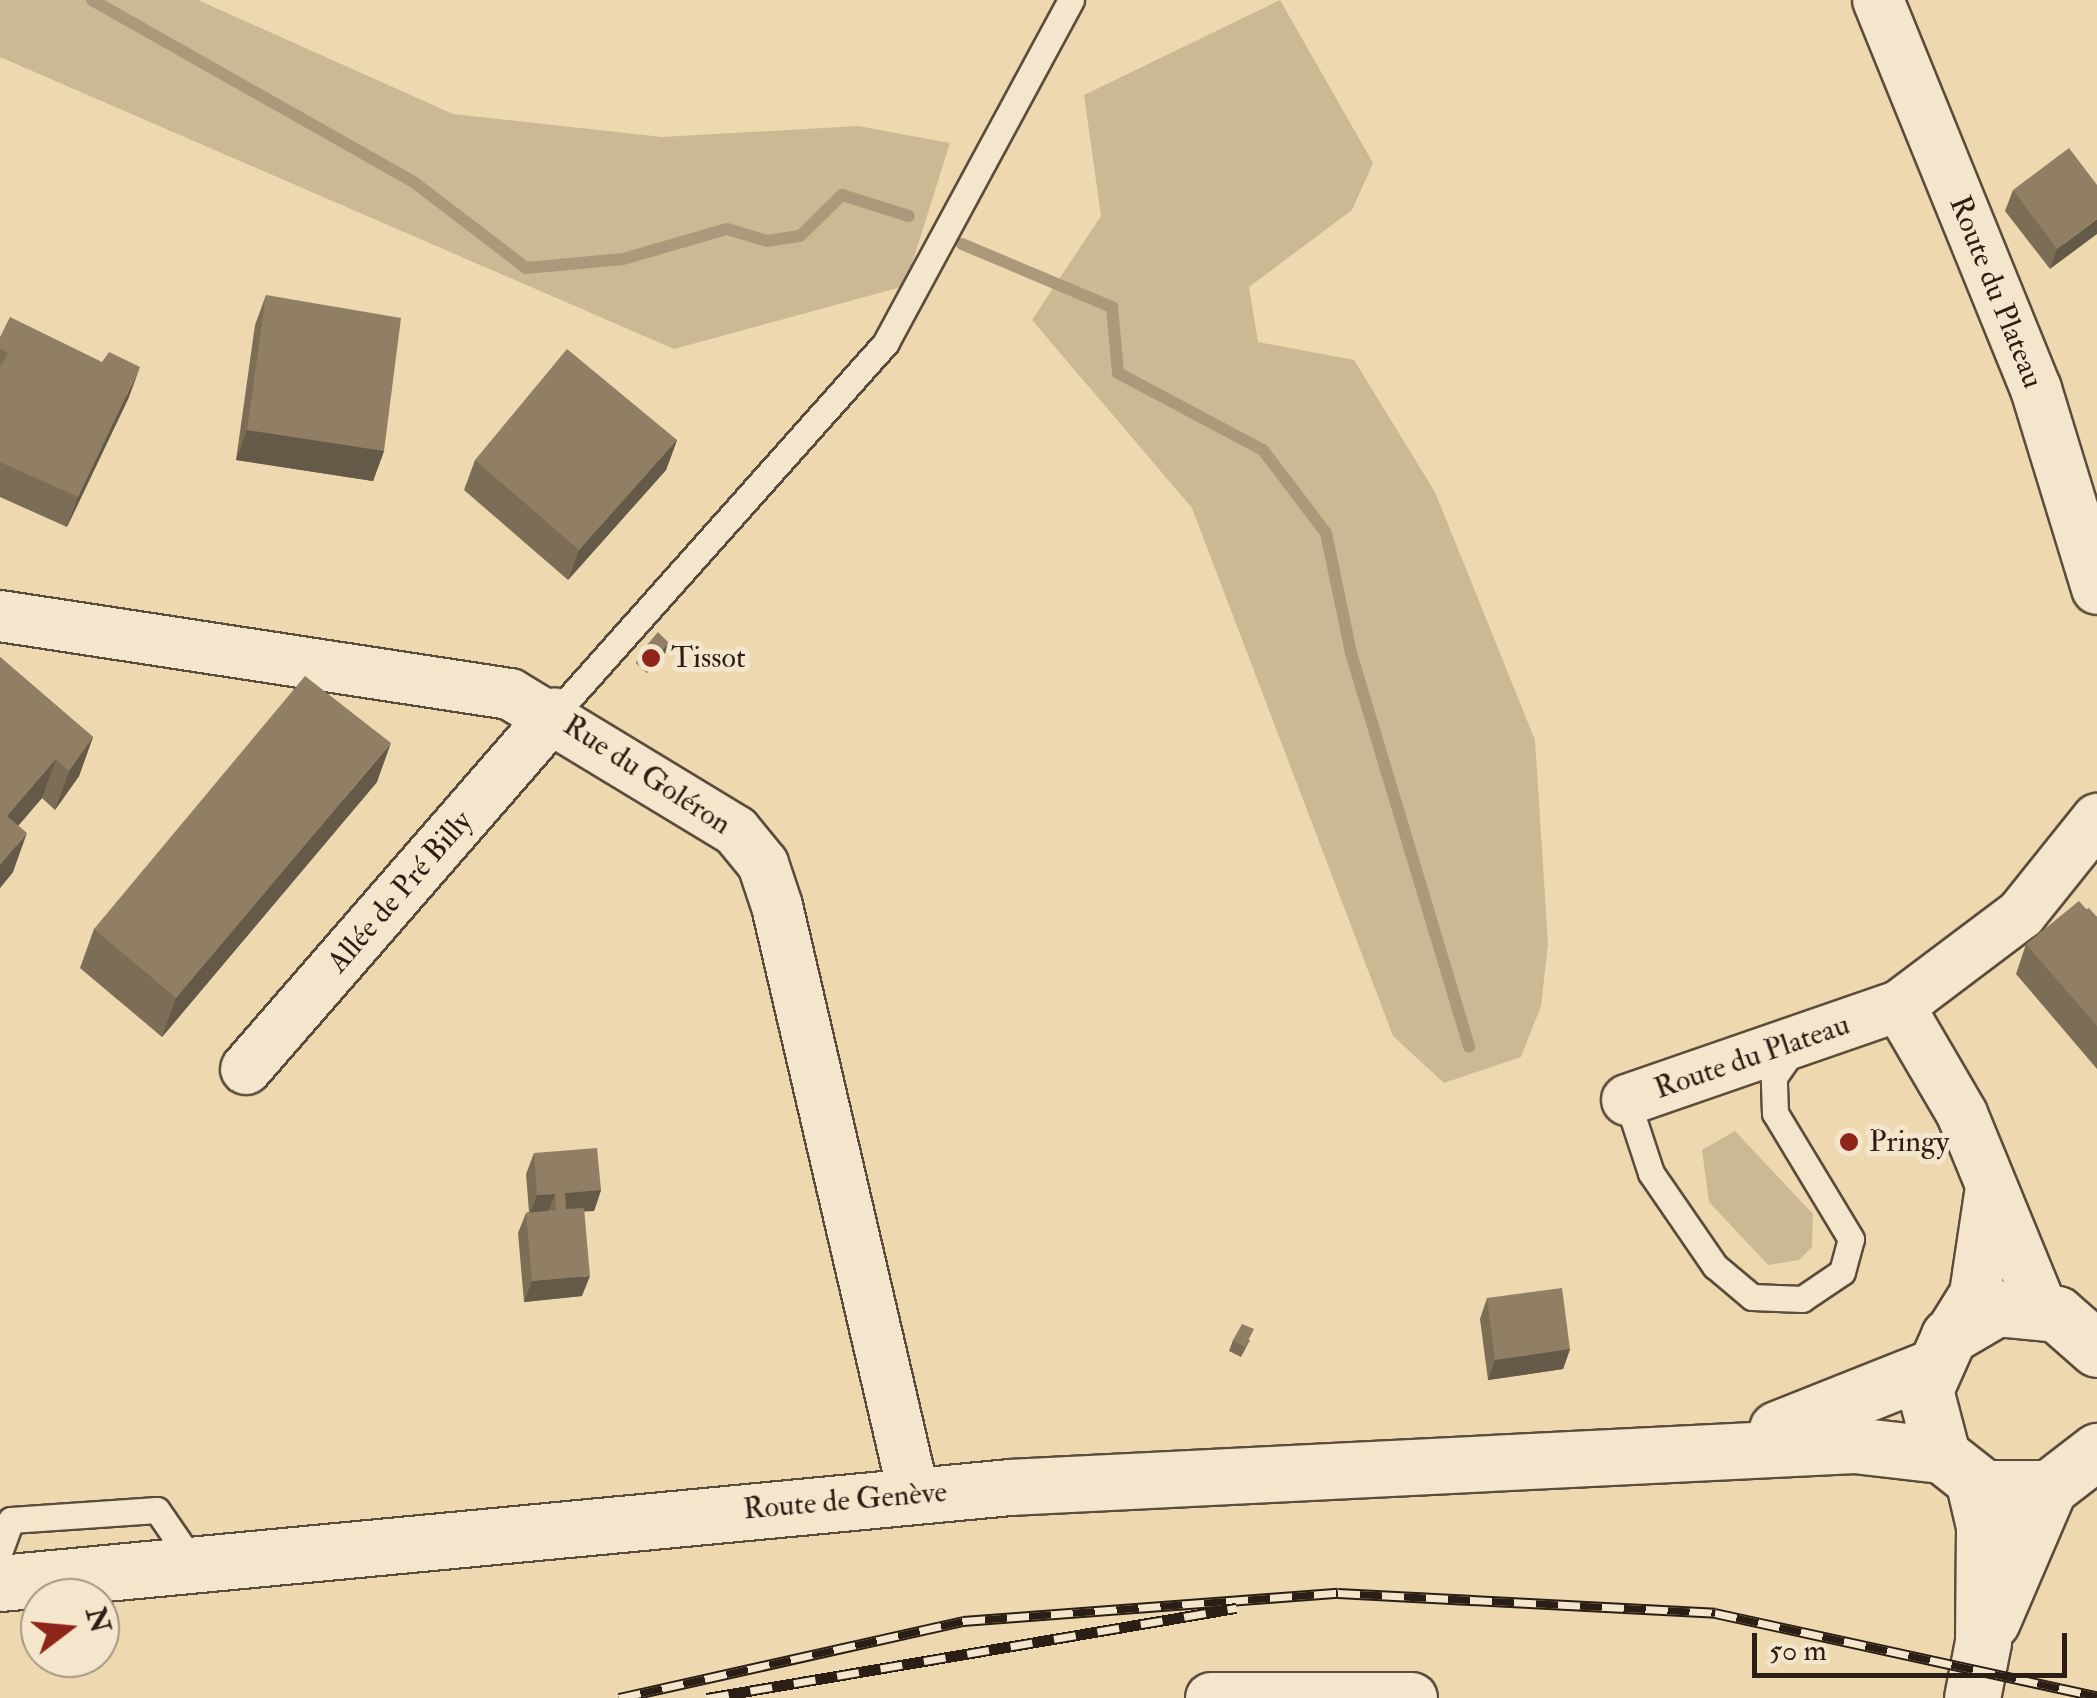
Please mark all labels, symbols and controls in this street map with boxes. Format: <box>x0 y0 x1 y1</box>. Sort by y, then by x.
street label: Route du Plateau <box>1941 191 2051 393</box>
place label: Tissot <box>671 640 746 676</box>
marker: Tissot <box>640 647 662 669</box>
street label: Rue du Goléron <box>556 707 738 843</box>
street label: Allée de Pré Billy <box>320 804 480 980</box>
street label: Route du Plateau <box>1650 1007 1854 1107</box>
place label: Pringy <box>1869 1124 1949 1160</box>
marker: Pringy <box>1838 1131 1860 1153</box>
street label: Route de Genève <box>742 1474 948 1528</box>
north arrow <box>20 1578 120 1678</box>
text: N <box>77 1603 118 1637</box>
scale bar <box>1757 1613 2072 1675</box>
text: 50 m <box>1769 1632 1827 1669</box>

